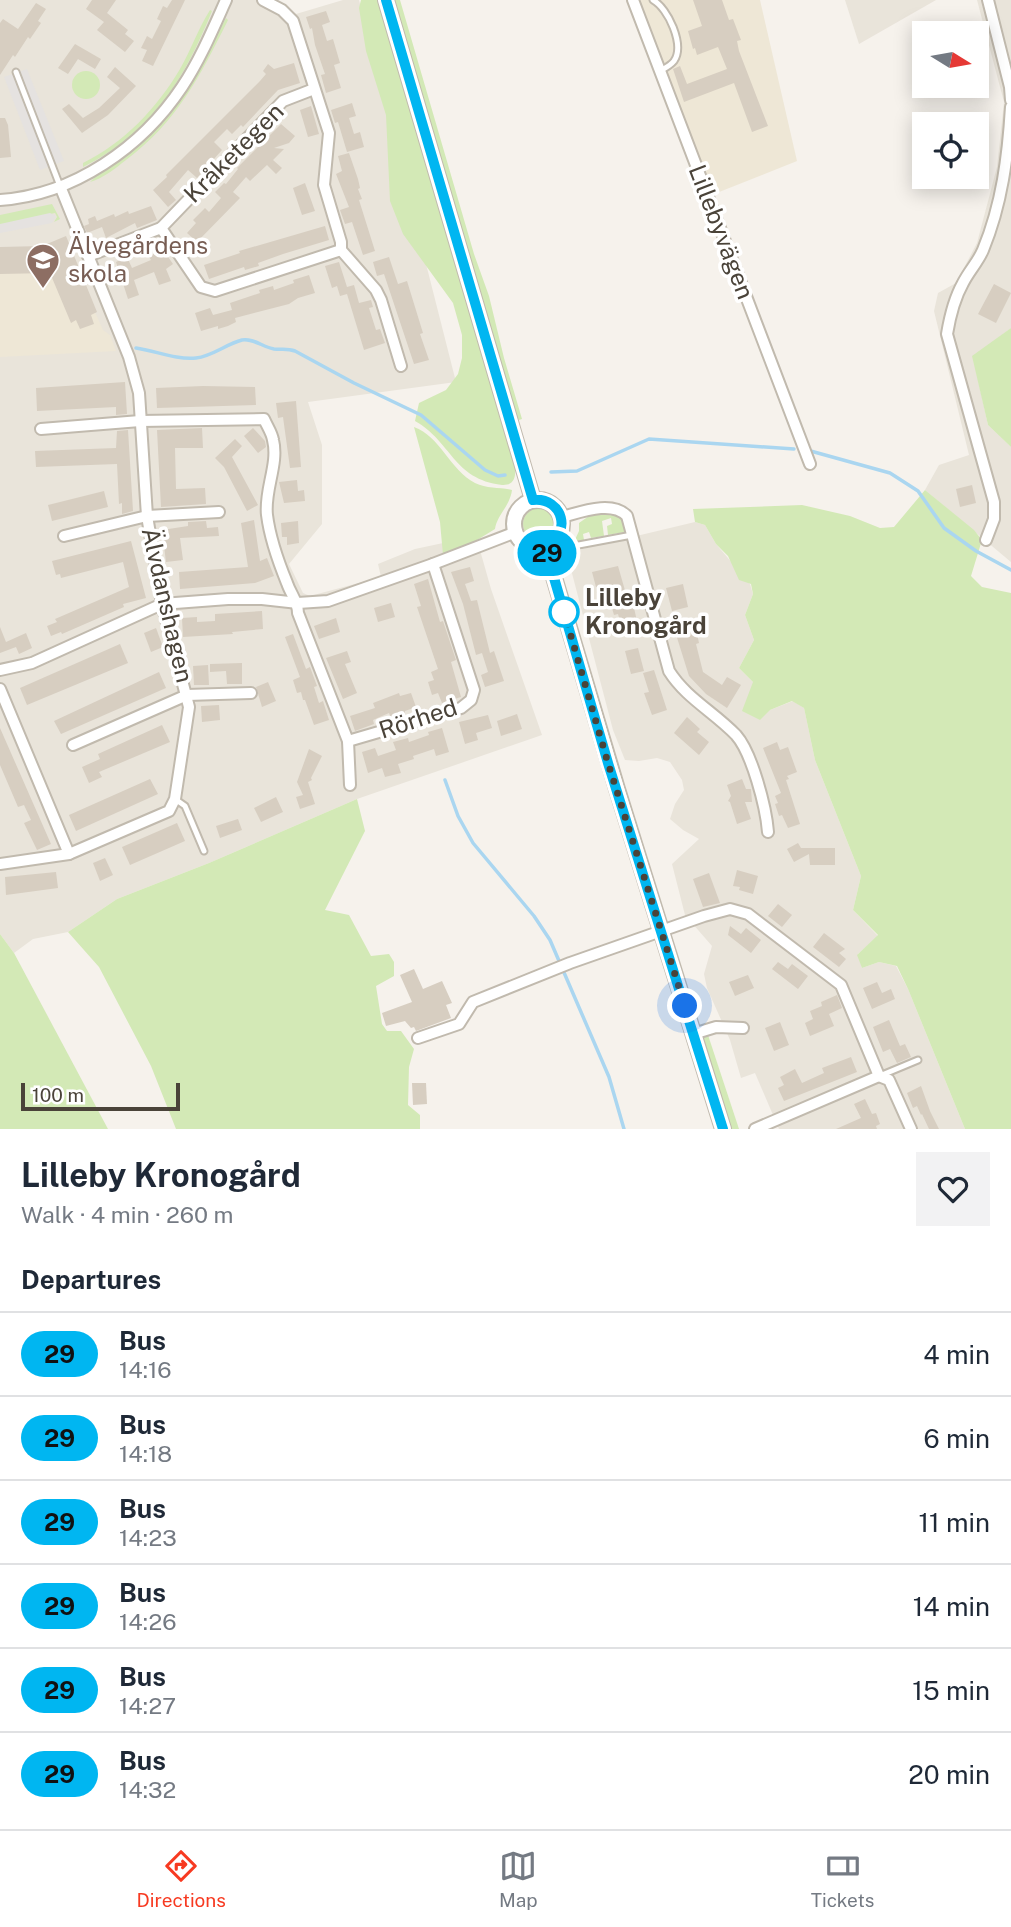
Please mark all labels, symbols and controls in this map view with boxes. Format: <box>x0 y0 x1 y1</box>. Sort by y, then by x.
north arrow <box>912 21 989 98</box>
map controls <box>912 21 989 189</box>
street label: Kråketegen <box>178 97 289 208</box>
button: locate <box>912 112 989 189</box>
street label: Lillebyvägen <box>684 161 760 303</box>
place label: Älvegårdens skola <box>68 231 208 287</box>
school or university icon: Älvegårdens skola <box>24 241 62 290</box>
street label: Älvdanshagen <box>137 525 199 685</box>
line badge: 29 <box>516 530 578 576</box>
text: 29 <box>531 539 563 567</box>
place label: Lilleby Kronogård <box>585 583 707 639</box>
marker: Lilleby Kronogård <box>549 597 579 627</box>
street label: Rörhed <box>375 692 460 744</box>
your location <box>667 988 702 1023</box>
scale bar <box>21 1080 180 1112</box>
text: 100 m <box>32 1084 84 1106</box>
button: heart <box>916 1152 990 1226</box>
text: Lilleby Kronogård <box>21 1156 301 1194</box>
text: Walk · 4 min · 260 m <box>21 1201 234 1228</box>
text: Departures <box>21 1264 161 1295</box>
text: Bus <box>119 1325 166 1356</box>
text: 4 min <box>923 1339 990 1370</box>
text: 29 <box>44 1340 75 1368</box>
text: 14:16 <box>119 1356 172 1383</box>
text: Bus <box>119 1409 166 1440</box>
text: 6 min <box>923 1423 990 1454</box>
text: 29 <box>44 1424 75 1452</box>
text: 14:18 <box>119 1440 172 1467</box>
text: Bus <box>119 1493 166 1524</box>
text: 11 min <box>918 1507 990 1538</box>
text: 29 <box>44 1508 75 1536</box>
text: 14:23 <box>119 1524 177 1551</box>
text: Bus <box>119 1577 166 1608</box>
text: 14 min <box>913 1591 990 1622</box>
text: 29 <box>44 1592 75 1620</box>
text: 14:26 <box>119 1608 177 1635</box>
text: Bus <box>119 1661 166 1692</box>
text: 15 min <box>912 1675 990 1706</box>
text: 29 <box>44 1676 75 1704</box>
text: 14:27 <box>119 1692 176 1719</box>
text: Bus <box>119 1745 166 1776</box>
text: 20 min <box>908 1759 990 1790</box>
text: 29 <box>44 1760 75 1788</box>
text: 14:32 <box>119 1776 176 1803</box>
tab: Directions <box>137 1847 226 1911</box>
tab: Map <box>499 1847 538 1911</box>
tab: Tickets <box>811 1847 874 1911</box>

